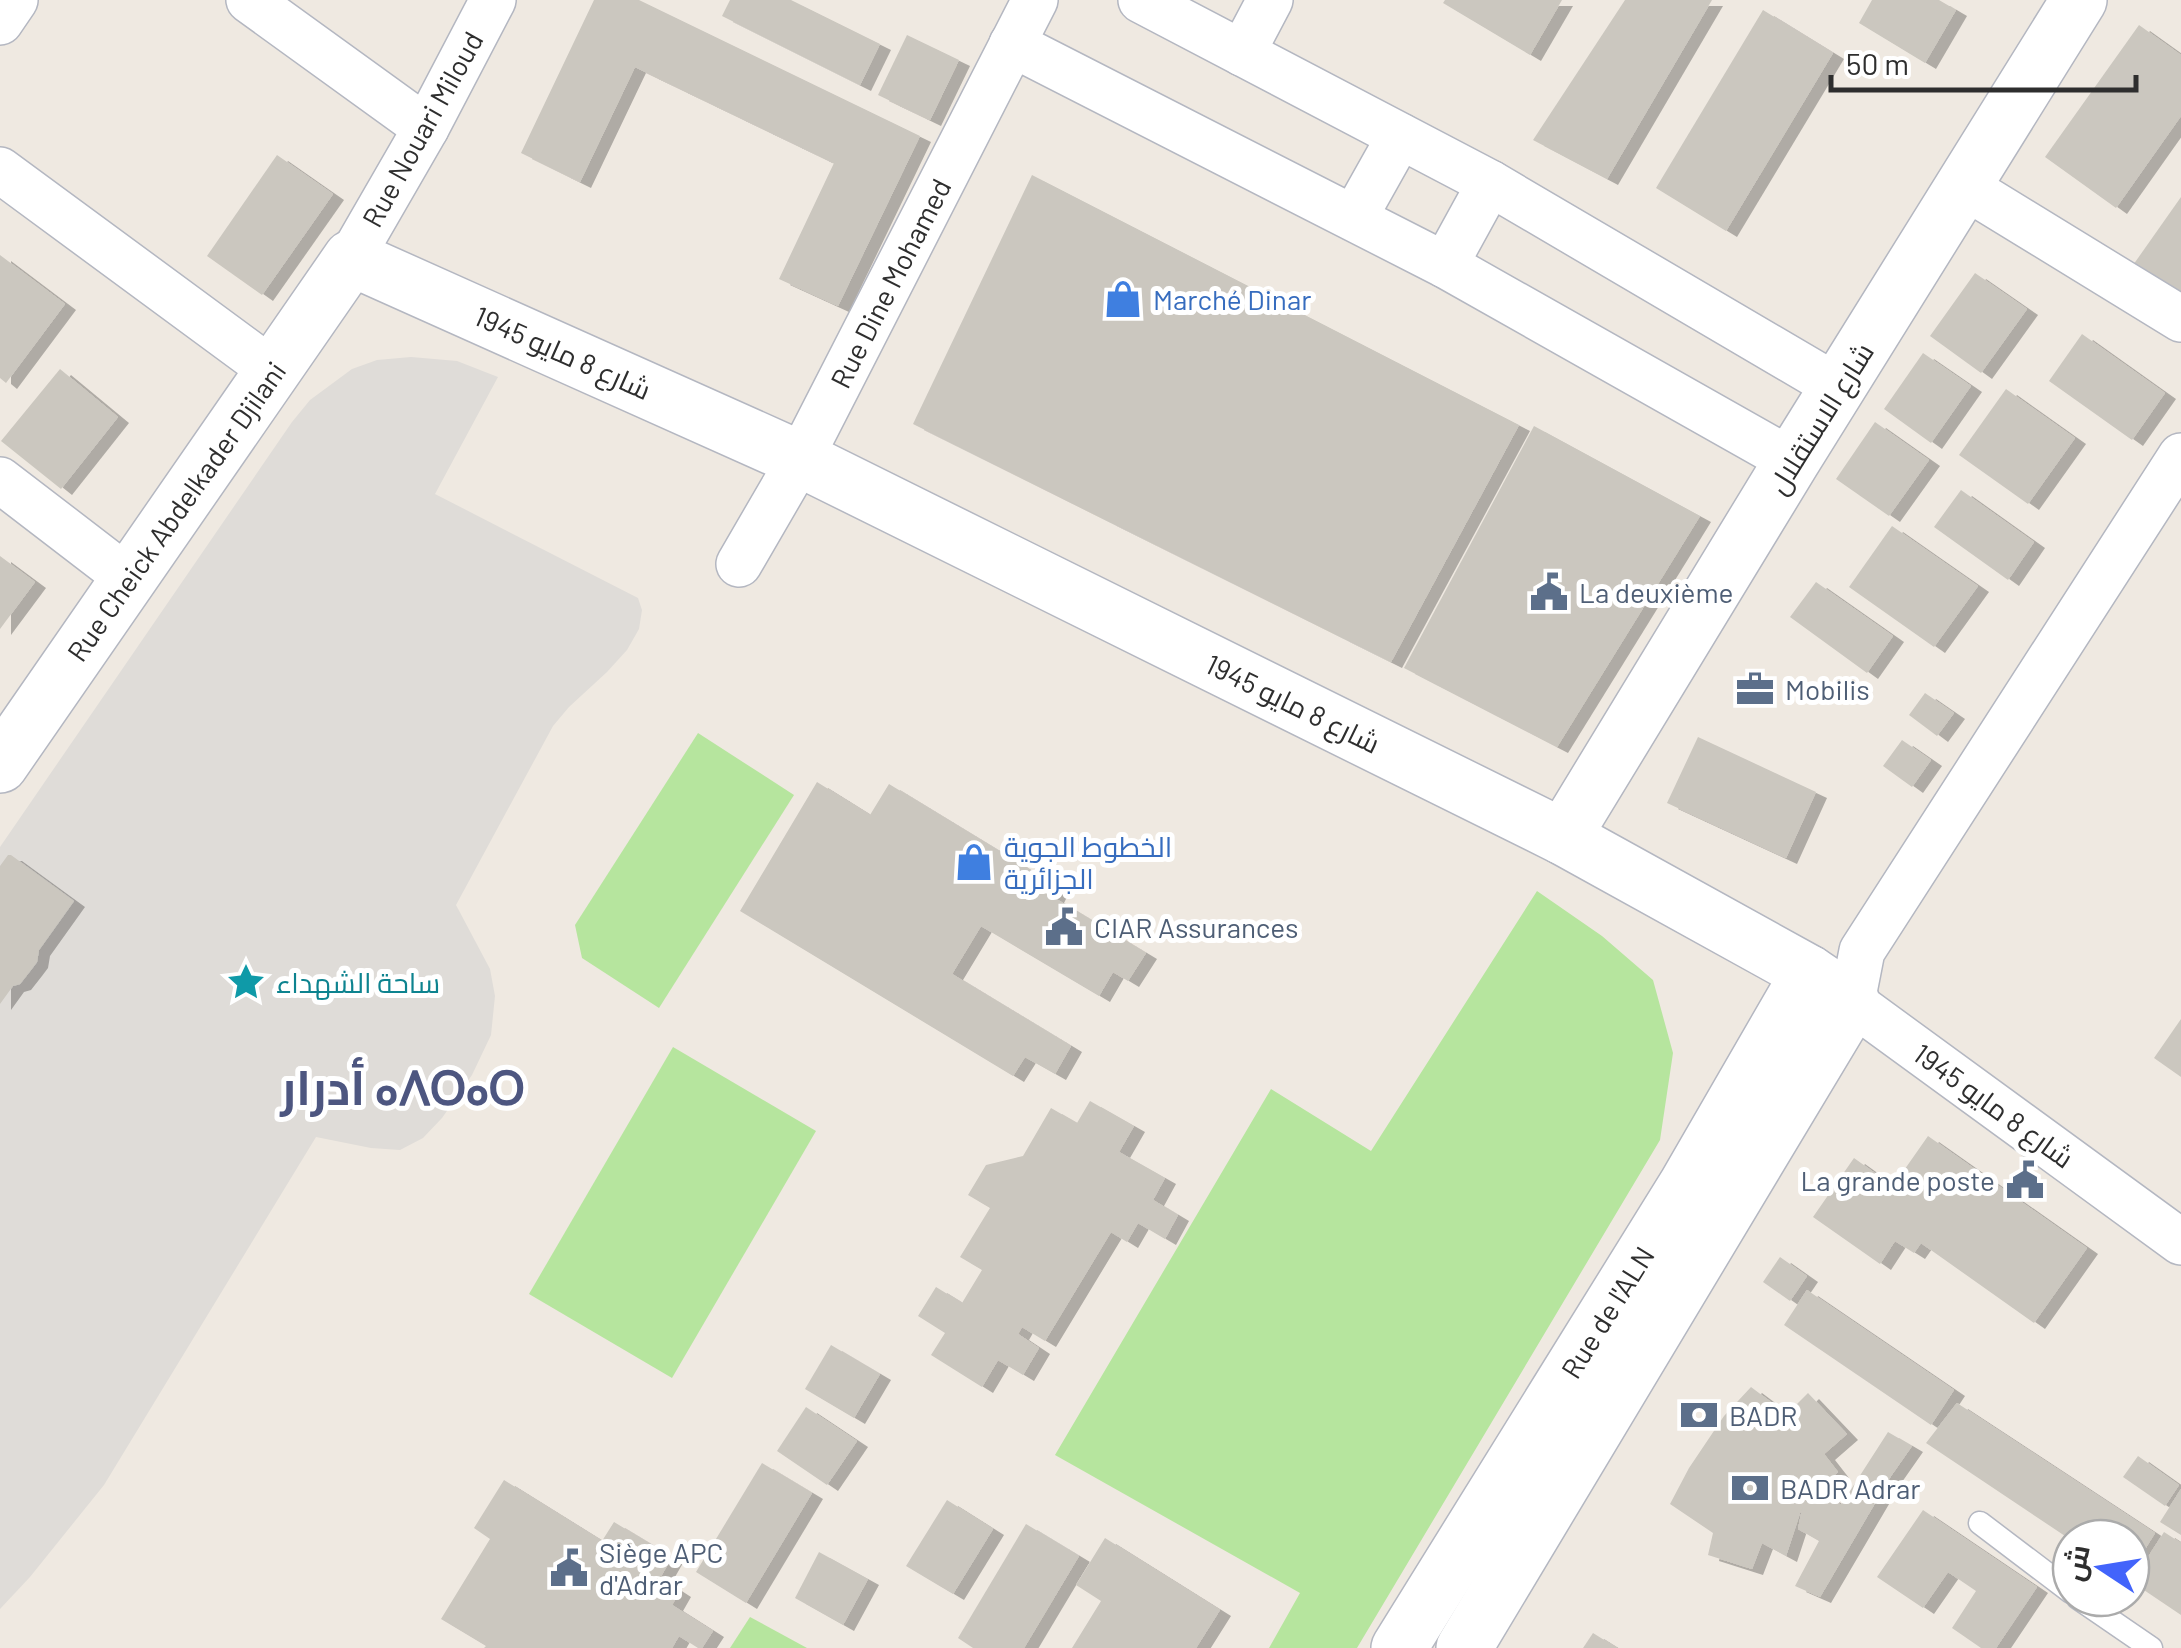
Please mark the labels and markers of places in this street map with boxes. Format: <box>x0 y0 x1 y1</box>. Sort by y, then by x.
shop icon: Marché Dinar <box>1102 278 1144 320</box>
place label: Marché Dinar <box>1153 282 1311 316</box>
public building icon: La deuxième <box>1528 571 1570 613</box>
place label: La deuxième <box>1579 575 1733 609</box>
office icon: Mobilis <box>1734 668 1776 710</box>
place label: Mobilis <box>1785 672 1870 706</box>
place label: الخطوط الجوية الجزائرية <box>1004 829 1172 895</box>
shop icon: الخطوط الجوية الجزائرية <box>953 841 995 883</box>
public building icon: CIAR Assurances <box>1043 906 1085 948</box>
place label: CIAR Assurances <box>1094 910 1298 944</box>
place icon: ساحة الشهداء <box>225 961 267 1003</box>
place label: ساحة الشهداء <box>276 965 440 1000</box>
public building icon: La grande poste <box>2004 1159 2046 1201</box>
place label: La grande poste <box>1800 1163 1995 1197</box>
bank icon: BADR <box>1678 1394 1720 1436</box>
place label: BADR <box>1729 1398 1797 1432</box>
bank icon: BADR Adrar <box>1729 1467 1771 1509</box>
place label: BADR Adrar <box>1780 1471 1921 1505</box>
place label: Siège APC d'Adrar <box>599 1535 724 1601</box>
public building icon: Siège APC d'Adrar <box>548 1547 590 1589</box>

